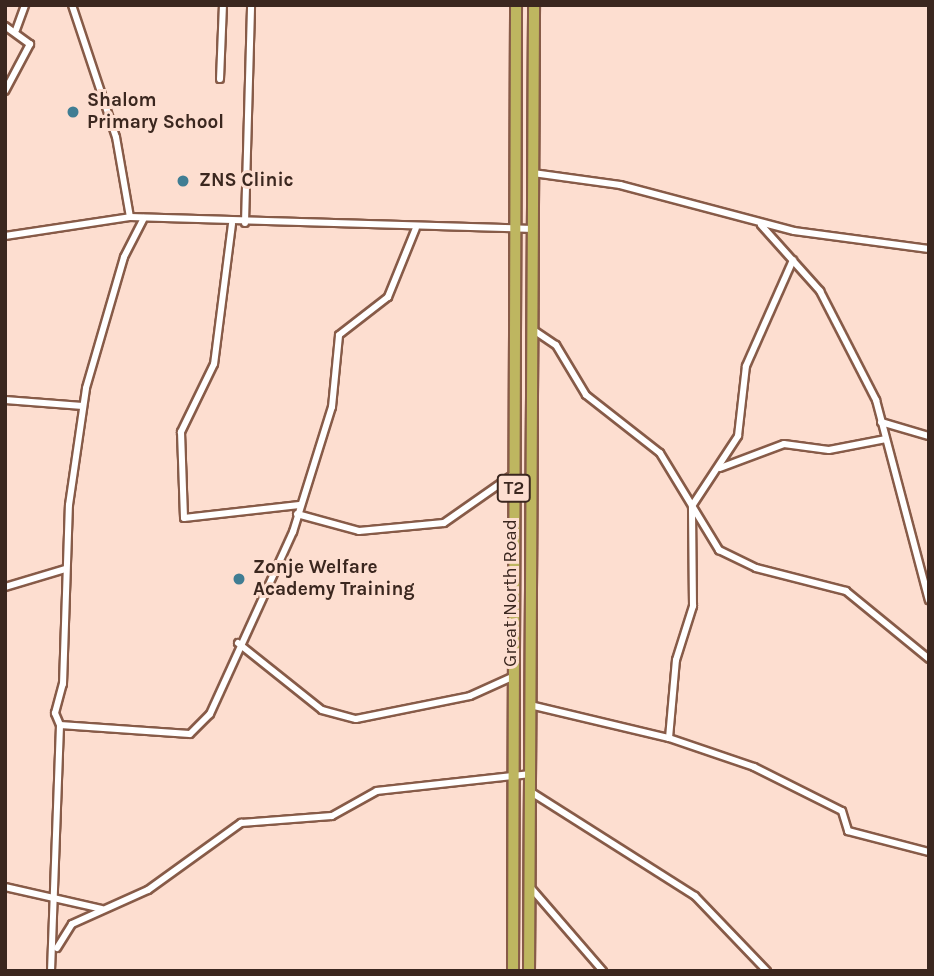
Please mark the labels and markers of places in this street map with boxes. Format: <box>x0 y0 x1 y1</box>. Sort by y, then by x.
place label: Shalom Primary School <box>87 90 224 134</box>
marker: Shalom Primary School <box>65 104 81 120</box>
place label: ZNS Clinic <box>199 170 294 192</box>
marker: ZNS Clinic <box>173 171 193 191</box>
place label: Zonje Welfare Academy Training <box>253 557 414 601</box>
marker: Zonje Welfare Academy Training <box>231 571 247 587</box>

